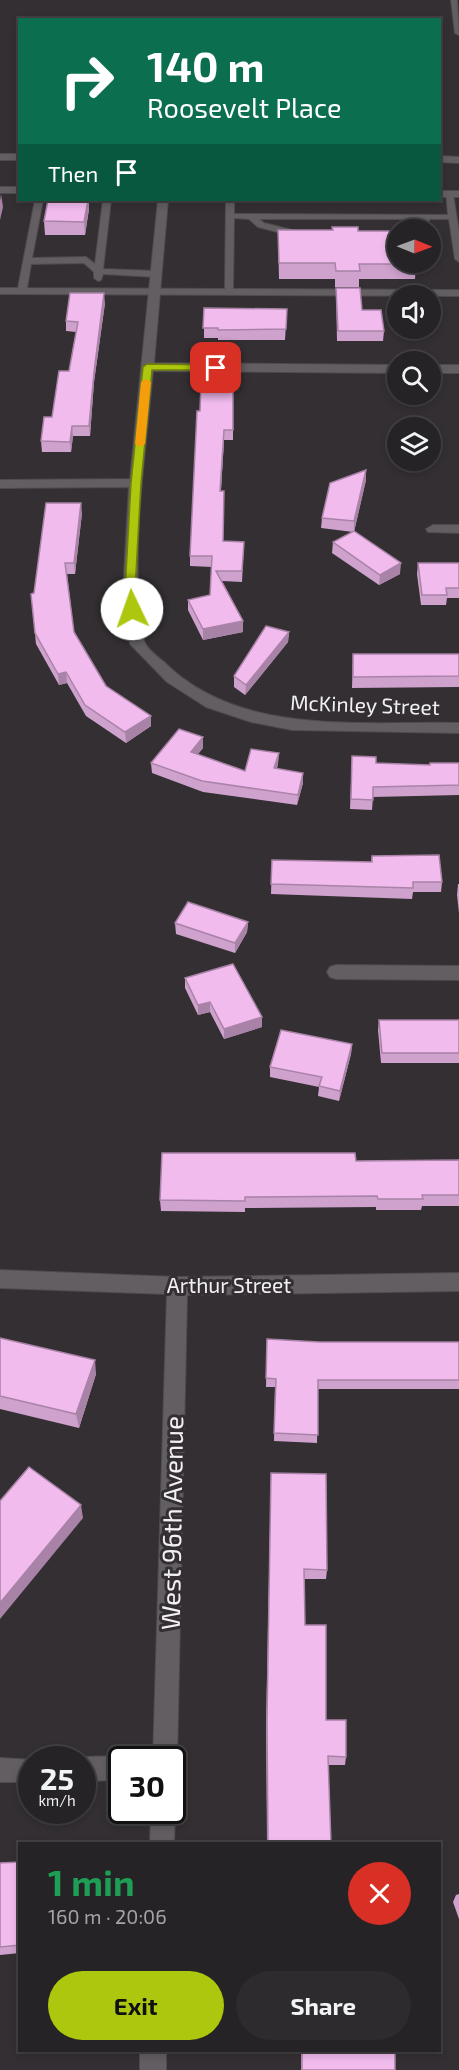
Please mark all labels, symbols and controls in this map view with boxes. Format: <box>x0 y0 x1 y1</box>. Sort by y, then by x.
text: 140 m <box>147 40 264 90</box>
icon: right <box>48 42 126 120</box>
text: Roosevelt Place <box>147 91 341 123</box>
icon: arrive <box>110 156 143 189</box>
text: Then <box>48 160 98 186</box>
north arrow <box>387 219 441 273</box>
map controls <box>387 219 441 471</box>
button: sound <box>387 285 441 339</box>
pin <box>190 342 241 393</box>
icon: arrive <box>199 351 232 384</box>
button: search <box>387 351 441 405</box>
button: layers <box>387 417 441 471</box>
position arrow <box>100 577 164 641</box>
street label: McKinley Street <box>290 689 440 719</box>
street label: Arthur Street <box>167 1272 291 1297</box>
street label: West 96th Avenue <box>154 1416 188 1630</box>
speed limit sign: 30 <box>108 1746 186 1824</box>
text: 25 <box>40 1760 74 1796</box>
text: km/h <box>38 1791 76 1809</box>
text: 1 min <box>48 1860 135 1903</box>
button: close <box>348 1862 411 1925</box>
text: 160 m · 20:06 <box>48 1904 167 1928</box>
button: Exit <box>48 1971 224 2040</box>
button: Share <box>236 1971 411 2040</box>

